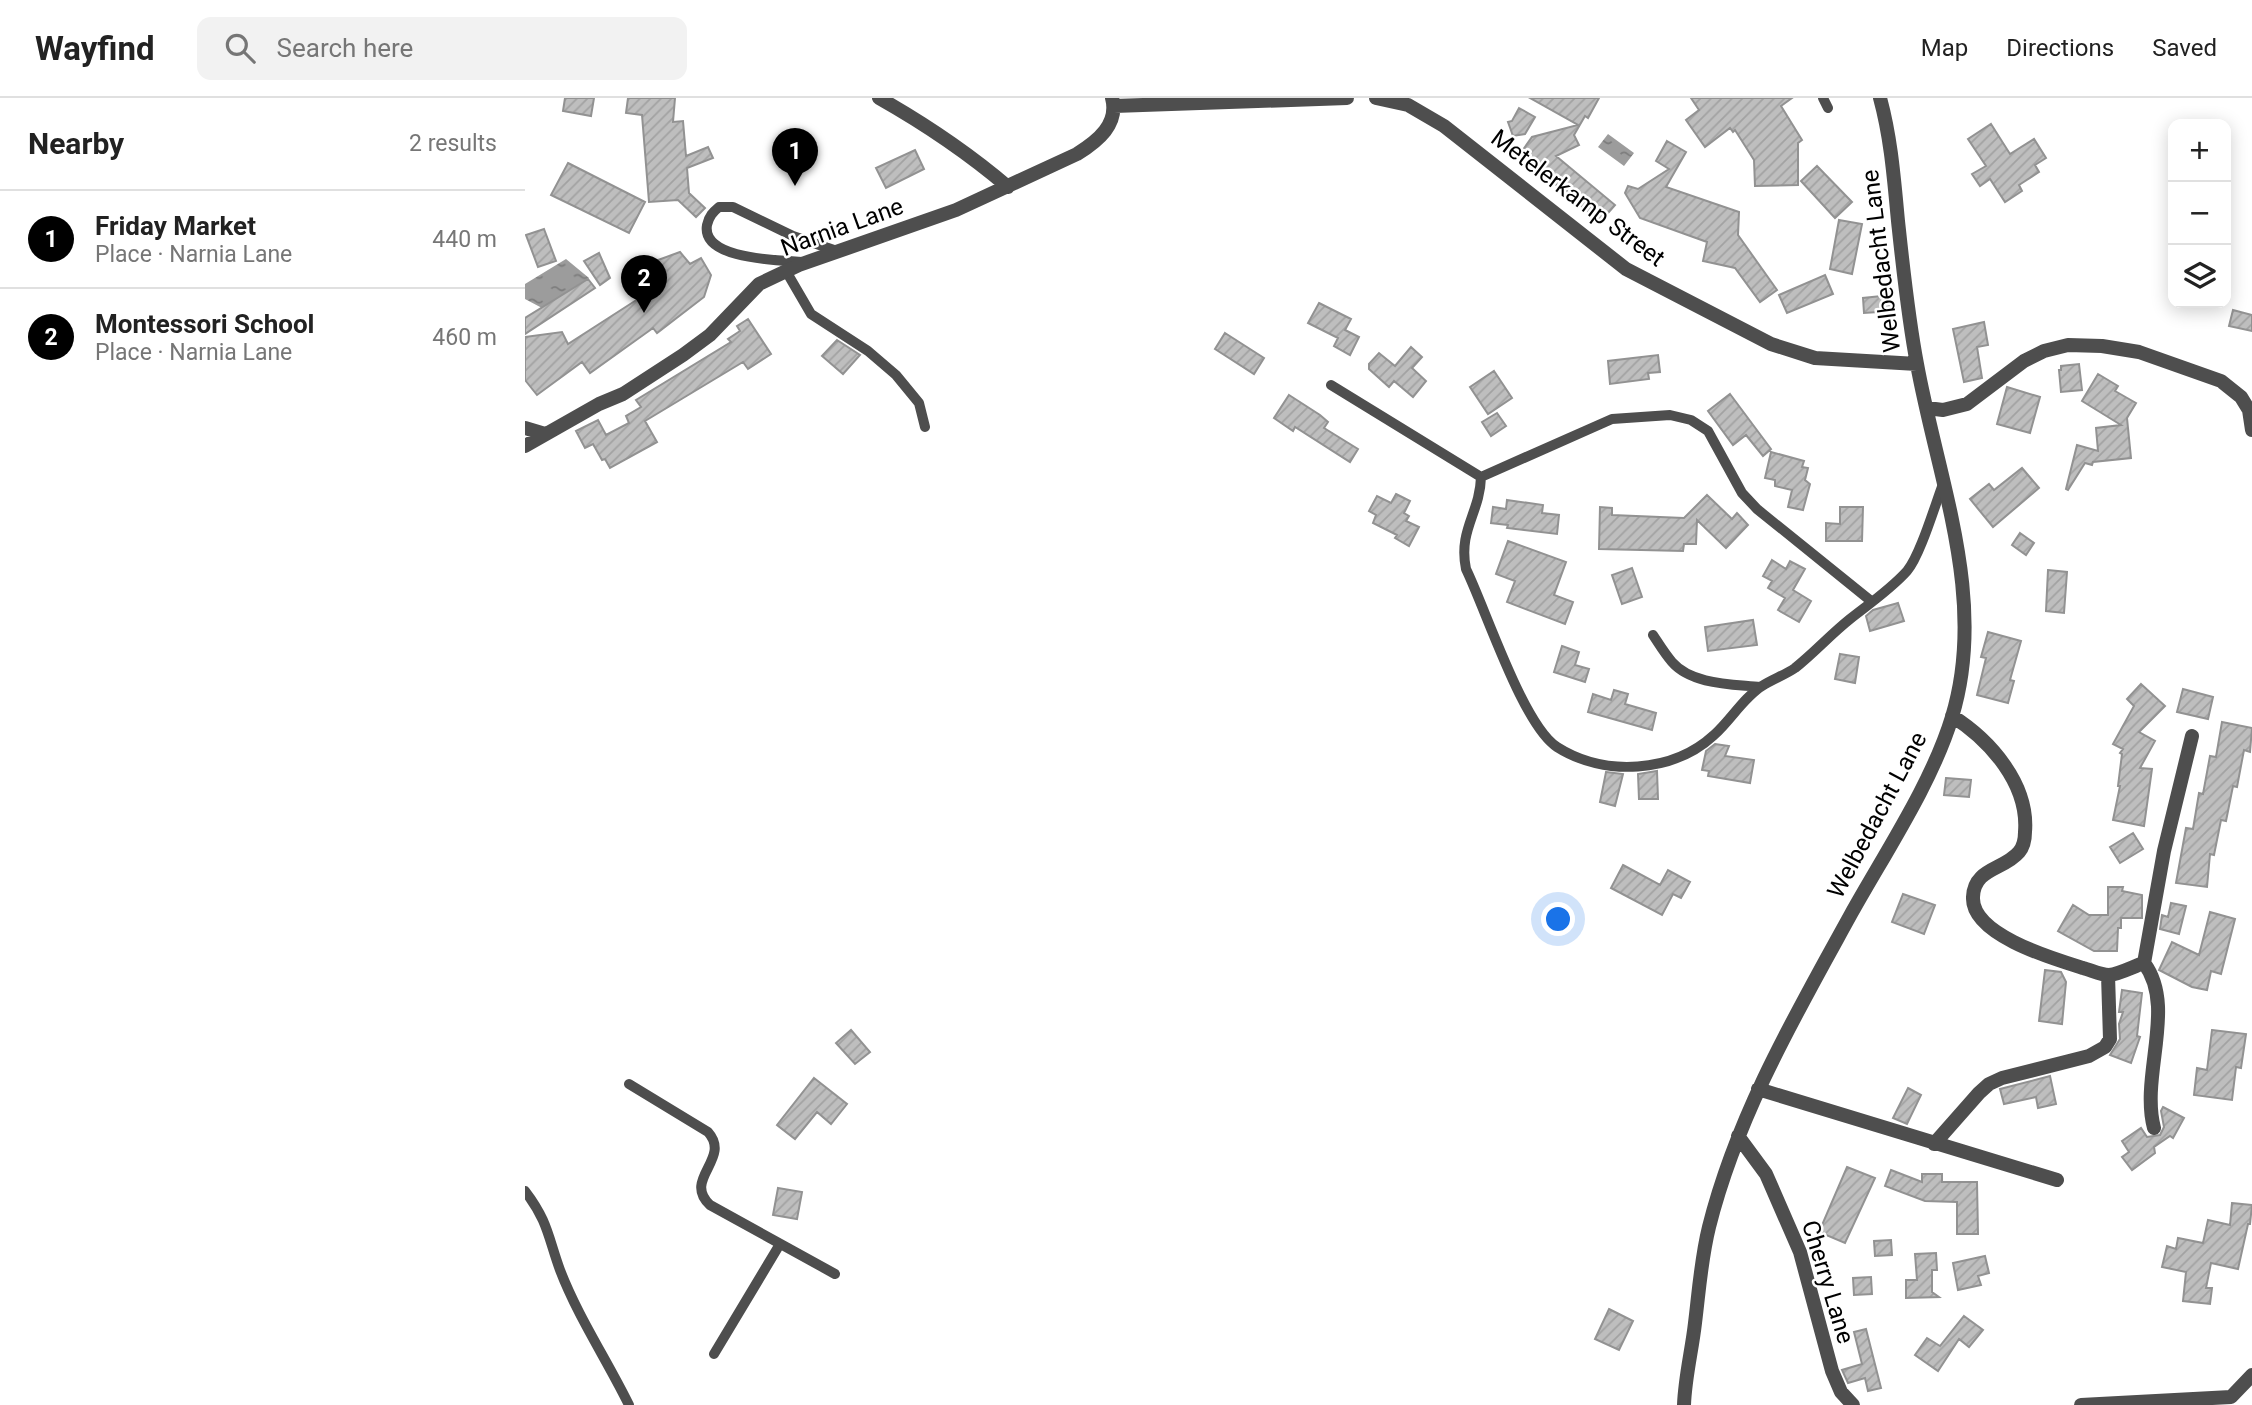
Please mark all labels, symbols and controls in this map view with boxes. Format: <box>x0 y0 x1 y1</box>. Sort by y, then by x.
search box <box>197 17 687 80</box>
text: Wayfind <box>35 29 155 68</box>
icon: search <box>221 29 259 67</box>
text: Search here <box>277 33 413 63</box>
text: Map <box>1921 34 1968 62</box>
text: Directions <box>2006 34 2114 62</box>
text: Saved <box>2152 34 2217 62</box>
map controls <box>2168 119 2231 308</box>
button: + <box>2168 119 2231 182</box>
street label: Metelerkamp Street <box>1486 124 1670 272</box>
text: Nearby <box>28 126 124 161</box>
pin: 1 <box>772 128 818 186</box>
text: 2 results <box>409 130 497 157</box>
street label: Welbedacht Lane <box>1856 168 1906 354</box>
button: − <box>2168 182 2231 245</box>
street label: Narnia Lane <box>777 192 907 262</box>
text: Friday Market <box>95 211 256 241</box>
text: 1 <box>44 226 58 253</box>
text: 440 m <box>432 226 497 253</box>
text: Place · Narnia Lane <box>95 241 292 268</box>
button: layers <box>2168 245 2231 308</box>
pin: 2 <box>621 255 667 313</box>
text: Montessori School <box>95 309 314 339</box>
text: 2 <box>44 324 58 351</box>
text: 460 m <box>432 324 497 351</box>
text: Place · Narnia Lane <box>95 339 292 366</box>
street label: Welbedacht Lane <box>1821 727 1933 903</box>
your location <box>1541 902 1575 936</box>
street label: Cherry Lane <box>1796 1217 1860 1347</box>

